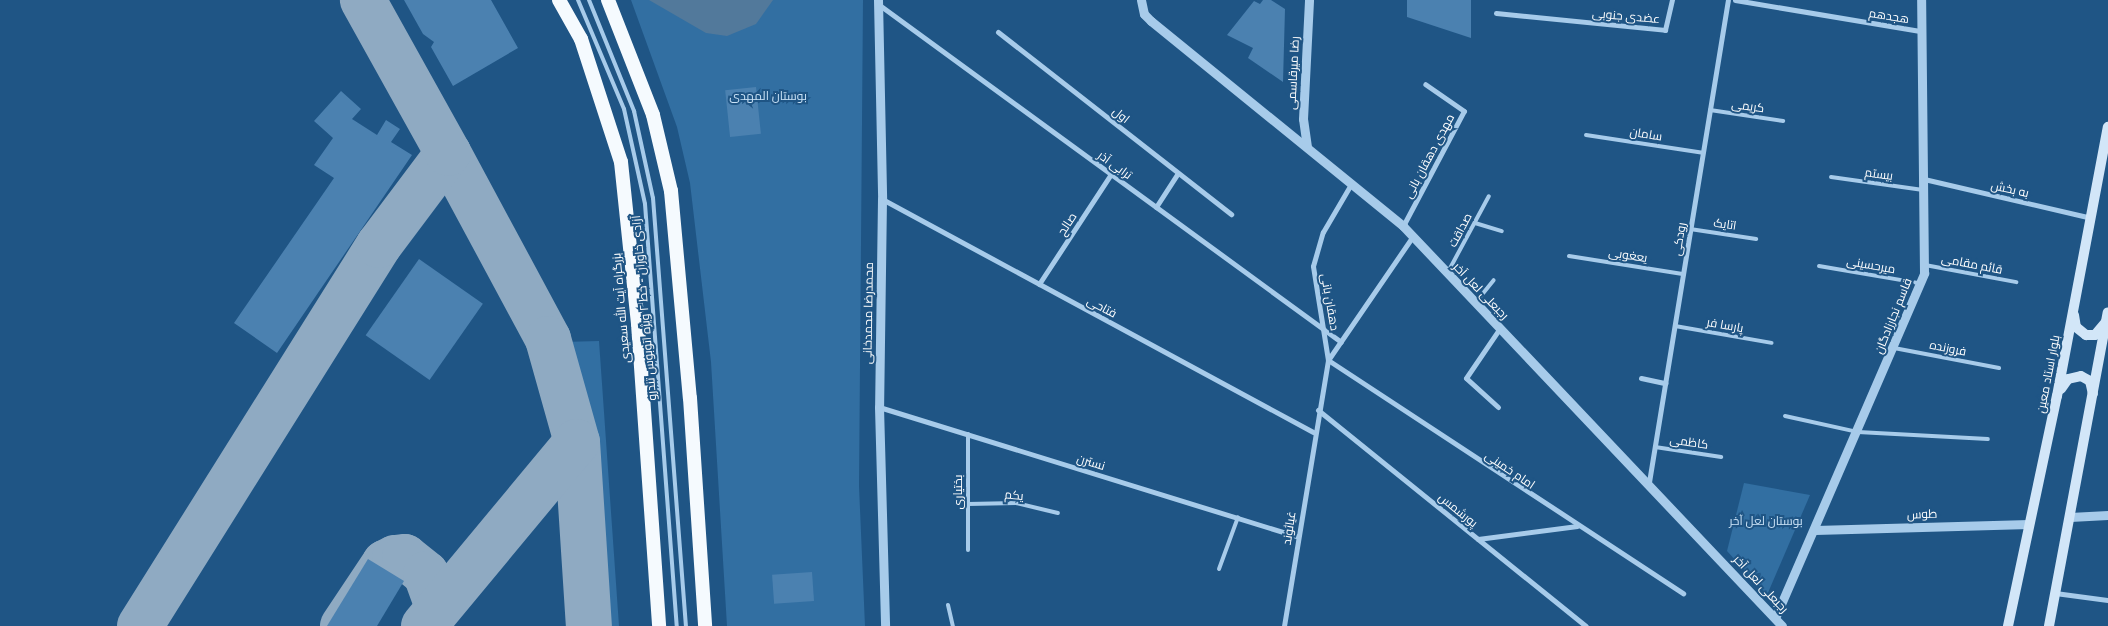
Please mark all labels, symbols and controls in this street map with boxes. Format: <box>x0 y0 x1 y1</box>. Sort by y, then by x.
street label: عضدی جنوبی <box>1591 6 1661 26</box>
street label: هجدهم <box>1868 6 1910 26</box>
street label: رضا میرقاسمی <box>1284 36 1302 110</box>
park label: بوستان المهدی <box>729 89 807 103</box>
street label: کریمی <box>1731 97 1765 115</box>
street label: اول <box>1110 104 1132 126</box>
street label: مهدی دهقان بانی <box>1401 111 1457 201</box>
street label: سامان <box>1629 124 1663 144</box>
street label: ترابی آذر <box>1095 148 1135 182</box>
street label: بیستم <box>1864 165 1894 183</box>
street label: به بخش <box>1990 178 2030 200</box>
street label: صالح <box>1054 210 1080 238</box>
street label: صداقت <box>1445 210 1475 250</box>
street label: آزادی خاوران - خط ۲ ویژه اتوبوس تندرو <box>629 215 659 401</box>
street label: اتایک <box>1713 215 1737 233</box>
street label: رودکی <box>1669 221 1689 257</box>
street label: یعغوبی <box>1608 245 1648 265</box>
street label: قائم مقامی <box>1940 251 2004 277</box>
street label: بزرگراه آیت الله سعیدی <box>609 252 633 364</box>
street label: میرحسینی <box>1845 254 1897 276</box>
street label: رجبعلی لعل آخر <box>1450 259 1512 323</box>
street label: محمدرضا محمدخانی <box>860 262 876 364</box>
street label: دهقان بانی <box>1318 272 1342 332</box>
street label: قاسم نجارزادگان <box>1871 276 1915 356</box>
street label: فتاحی <box>1085 293 1119 321</box>
street label: پارسا فر <box>1705 315 1745 335</box>
street label: بلوار استاد معین <box>2033 334 2063 414</box>
street label: فروزنده <box>1928 337 1968 359</box>
street label: کاظمی <box>1669 432 1709 452</box>
street label: امام خمینی <box>1482 448 1538 492</box>
street label: نسترن <box>1075 451 1107 473</box>
street label: بختیاری <box>951 475 965 509</box>
street label: یکم <box>1004 487 1024 503</box>
street label: پورشمس <box>1435 490 1481 530</box>
street label: طوس <box>1907 506 1937 522</box>
street label: غیاثوند <box>1279 510 1299 546</box>
park label: بوستان لعل آخر <box>1729 514 1803 528</box>
street label: رجبعلی لعل آخر <box>1731 552 1791 616</box>

